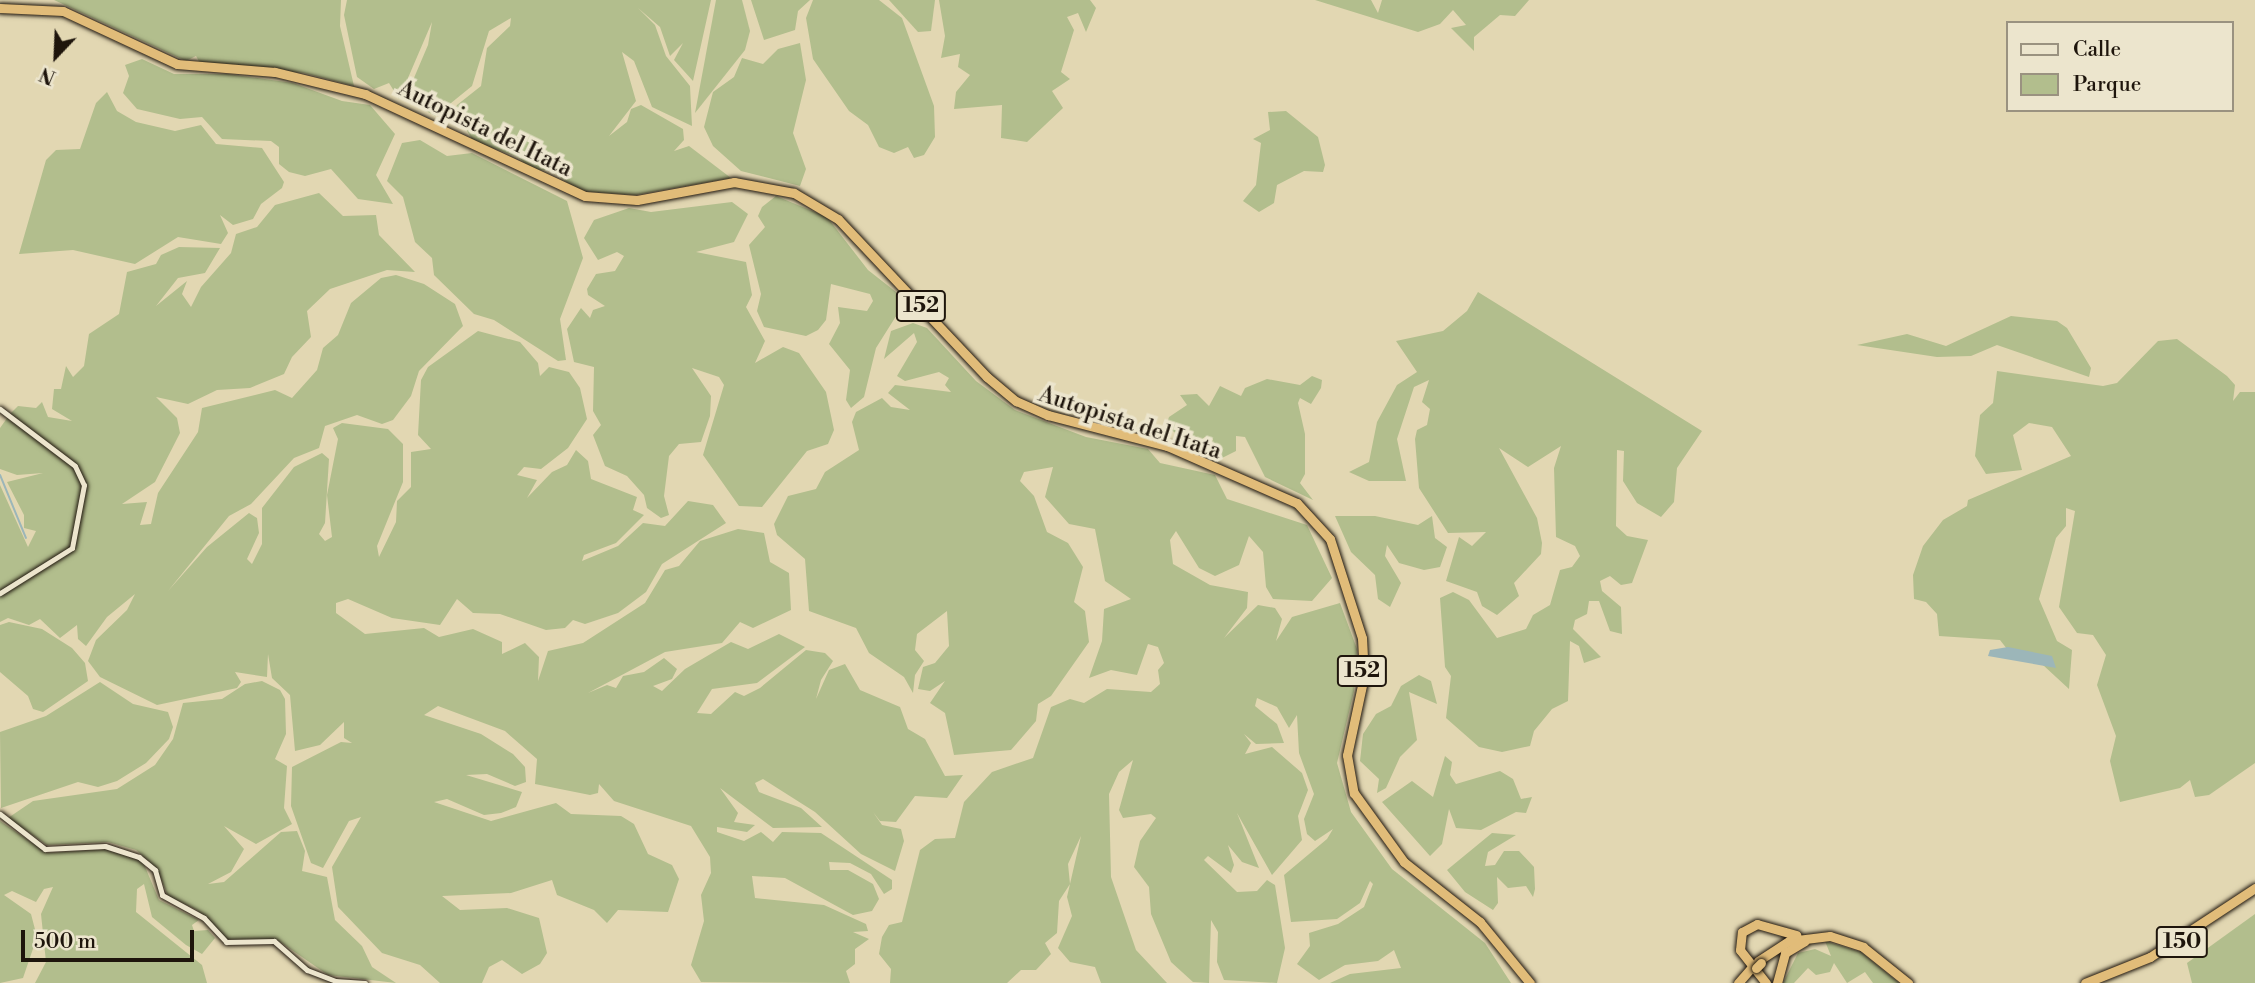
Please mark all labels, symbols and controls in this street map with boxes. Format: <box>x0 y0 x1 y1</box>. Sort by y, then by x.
north arrow <box>21 21 91 91</box>
legend <box>2007 21 2234 112</box>
text: Calle <box>2073 37 2121 63</box>
text: N <box>36 61 59 89</box>
text: Parque <box>2073 72 2141 98</box>
street label: Autopista del Itata <box>393 75 577 183</box>
road number: 152 <box>895 288 947 324</box>
street label: Autopista del Itata <box>1035 380 1225 466</box>
road number: 152 <box>1336 654 1388 688</box>
scale bar <box>24 916 198 960</box>
road number: 150 <box>2156 925 2208 960</box>
text: 500 m <box>34 929 96 955</box>

